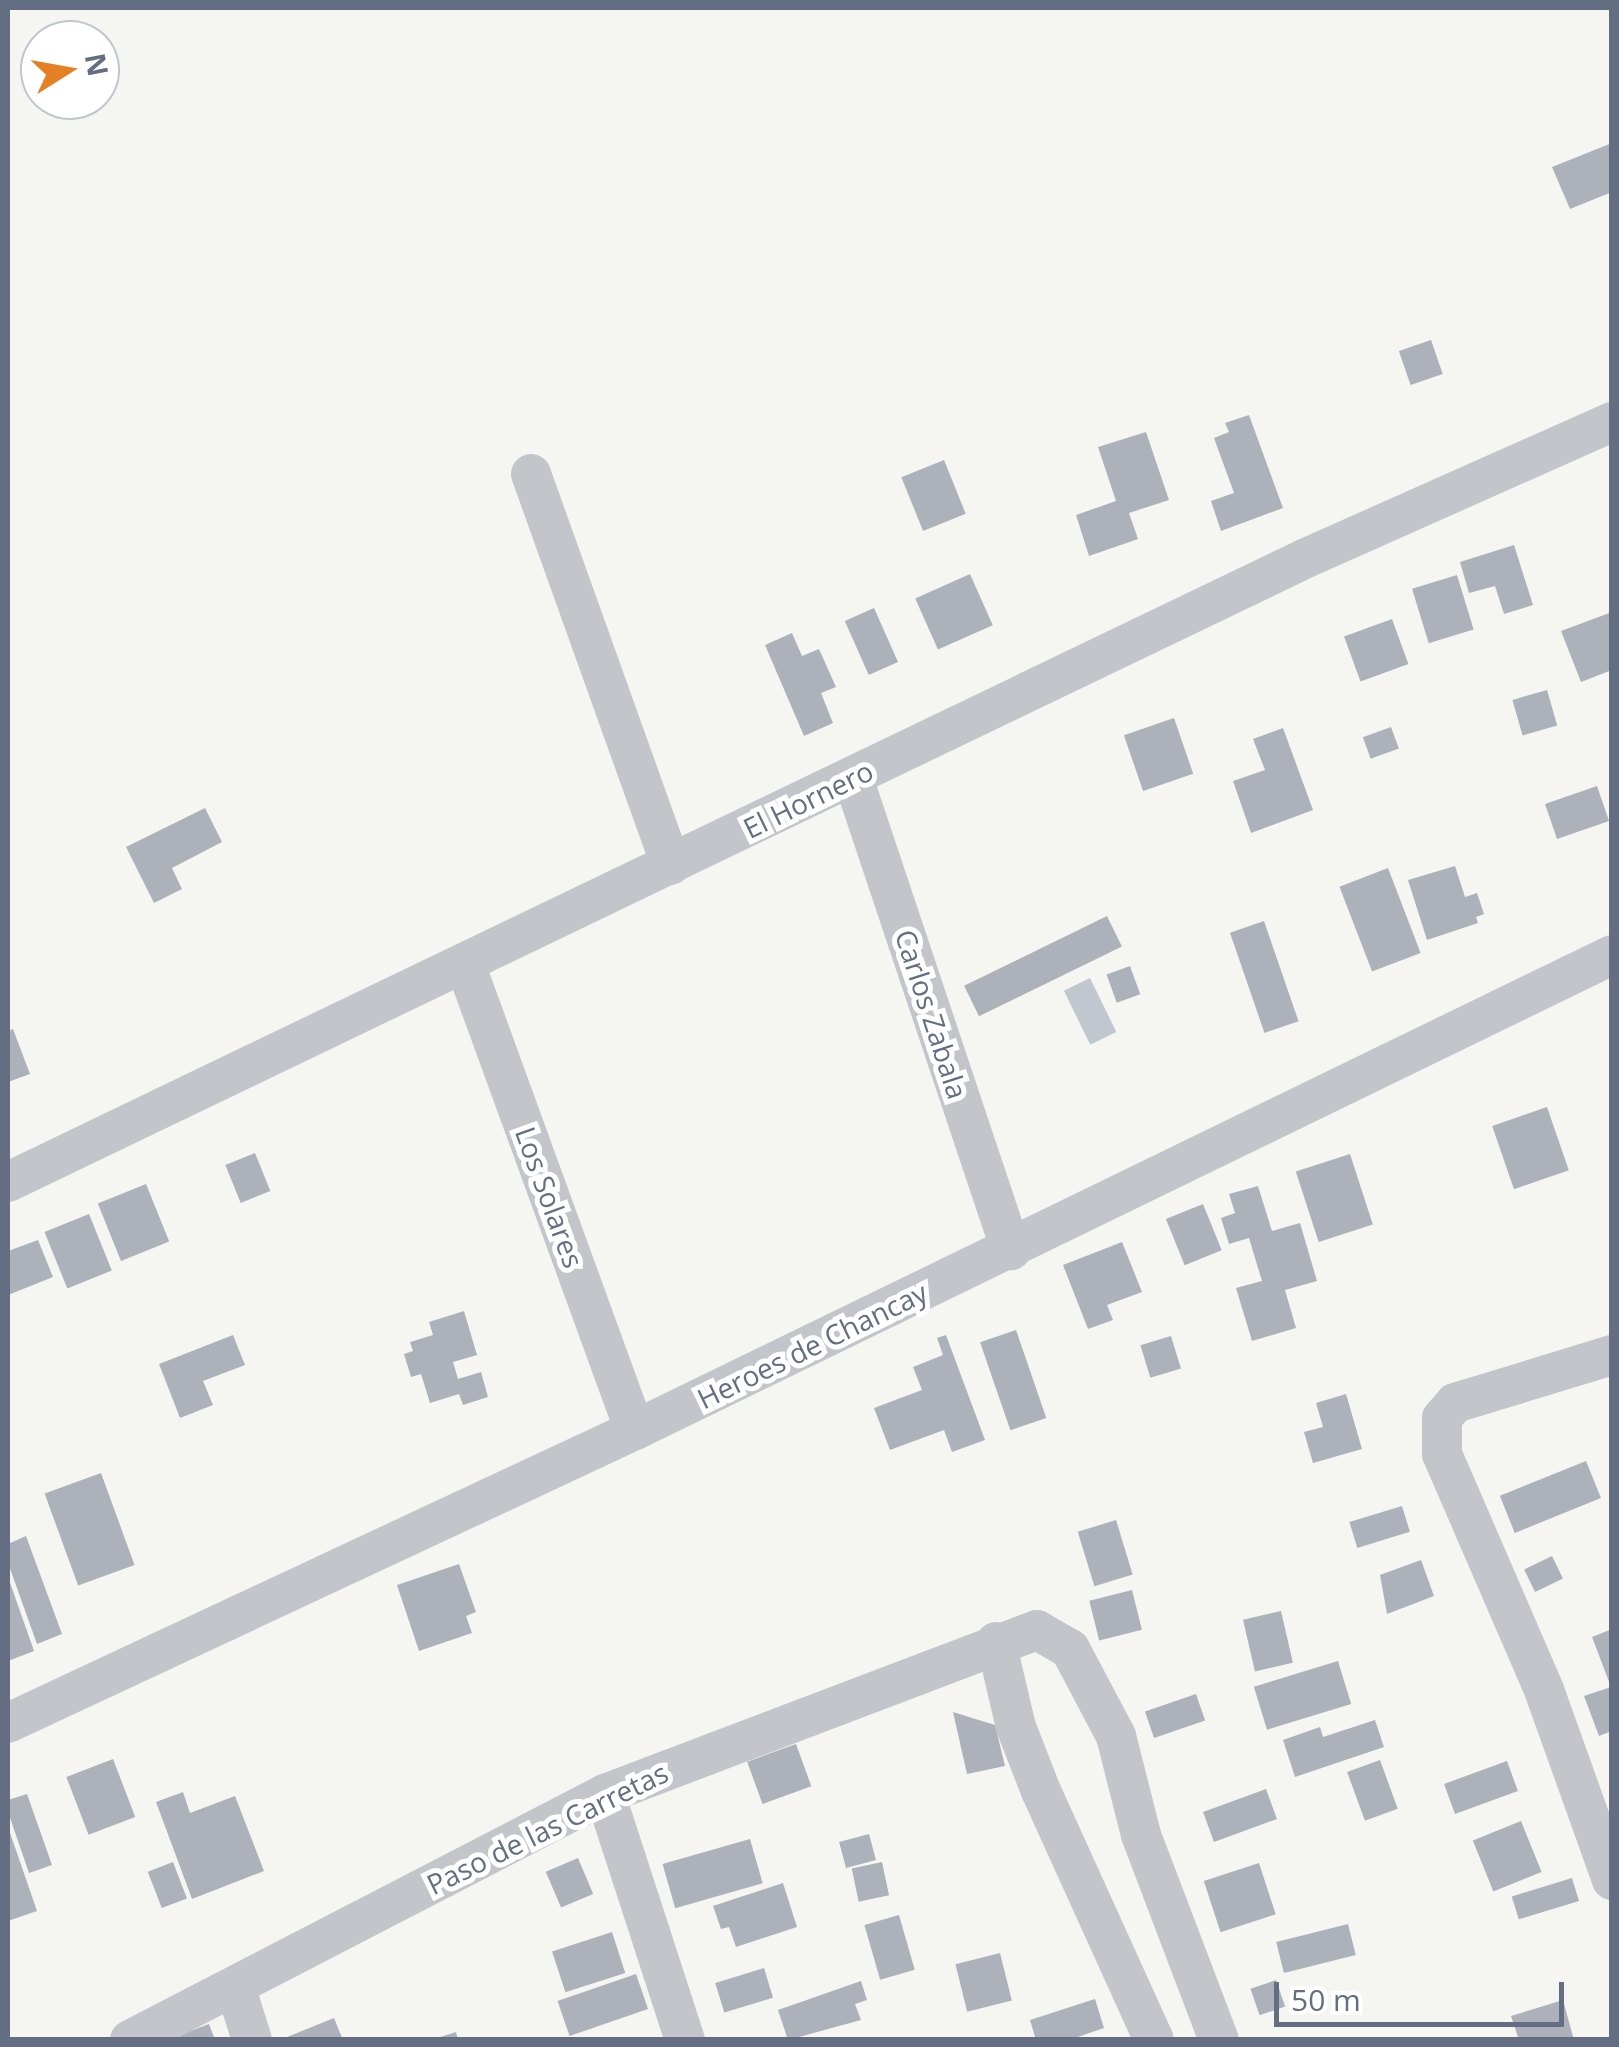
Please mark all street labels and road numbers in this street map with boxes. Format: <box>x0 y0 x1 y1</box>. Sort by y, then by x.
street label: El Hornero <box>738 753 878 845</box>
street label: Carlos Zabala <box>889 925 975 1103</box>
street label: Los Solares <box>509 1122 591 1272</box>
street label: Heroes de Chancay <box>692 1275 932 1415</box>
street label: Paso de las Carretas <box>421 1755 673 1901</box>

